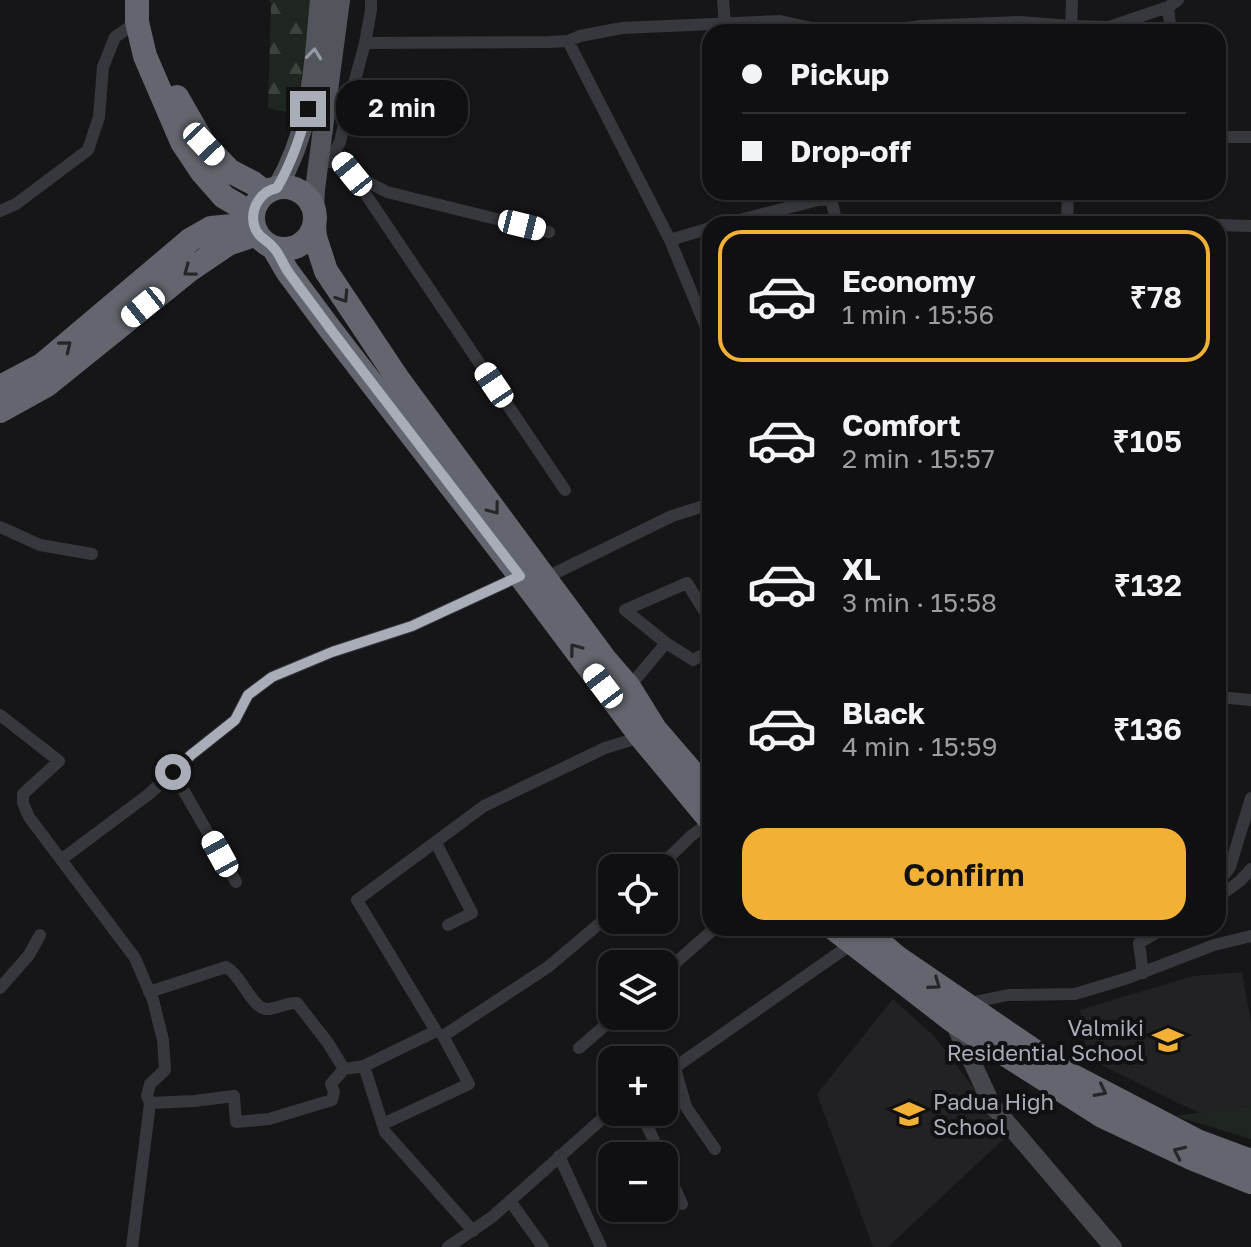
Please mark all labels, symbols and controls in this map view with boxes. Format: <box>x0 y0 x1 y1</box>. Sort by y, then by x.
one-way arrow <box>306 48 323 61</box>
text: Pickup <box>790 56 889 92</box>
callout: 2 min <box>336 81 468 137</box>
route end <box>290 91 326 127</box>
text: 2 min <box>368 92 436 123</box>
car <box>179 118 229 170</box>
text: Drop-off <box>790 133 911 169</box>
car <box>328 148 376 200</box>
car <box>496 208 548 242</box>
icon: car <box>746 260 818 332</box>
one-way arrow <box>184 261 198 275</box>
text: Economy <box>842 263 976 299</box>
text: ₹78 <box>1130 279 1182 315</box>
car <box>117 283 169 331</box>
one-way arrow <box>334 288 349 302</box>
text: 1 min · 15:56 <box>842 299 994 330</box>
one-way arrow <box>56 341 71 356</box>
car <box>471 358 517 412</box>
icon: car <box>746 404 818 476</box>
text: Comfort <box>842 407 961 443</box>
text: ₹105 <box>1113 423 1182 459</box>
text: 2 min · 15:57 <box>842 443 995 474</box>
one-way arrow <box>484 500 498 515</box>
icon: car <box>746 548 818 620</box>
text: XL <box>842 551 881 587</box>
text: ₹132 <box>1114 567 1182 603</box>
text: 3 min · 15:58 <box>842 587 997 618</box>
one-way arrow <box>570 643 585 658</box>
car <box>579 660 627 712</box>
icon: car <box>746 692 818 764</box>
text: Black <box>842 695 925 731</box>
text: ₹136 <box>1113 711 1182 747</box>
text: 4 min · 15:59 <box>842 731 997 762</box>
route start <box>155 754 191 790</box>
car <box>198 827 242 881</box>
button: Confirm <box>742 828 1186 920</box>
map controls <box>598 854 678 1222</box>
button: locate <box>598 854 678 934</box>
button: layers <box>598 950 678 1030</box>
one-way arrow <box>927 974 941 989</box>
place label: Valmiki Residential School <box>947 1014 1144 1066</box>
school or university icon: Valmiki Residential School <box>1151 1023 1185 1057</box>
button: + <box>598 1046 678 1126</box>
one-way arrow <box>1093 1081 1107 1096</box>
place label: Padua High School <box>933 1088 1054 1140</box>
school or university icon: Padua High School <box>892 1097 926 1131</box>
button: − <box>598 1142 678 1222</box>
one-way arrow <box>1173 1146 1187 1162</box>

